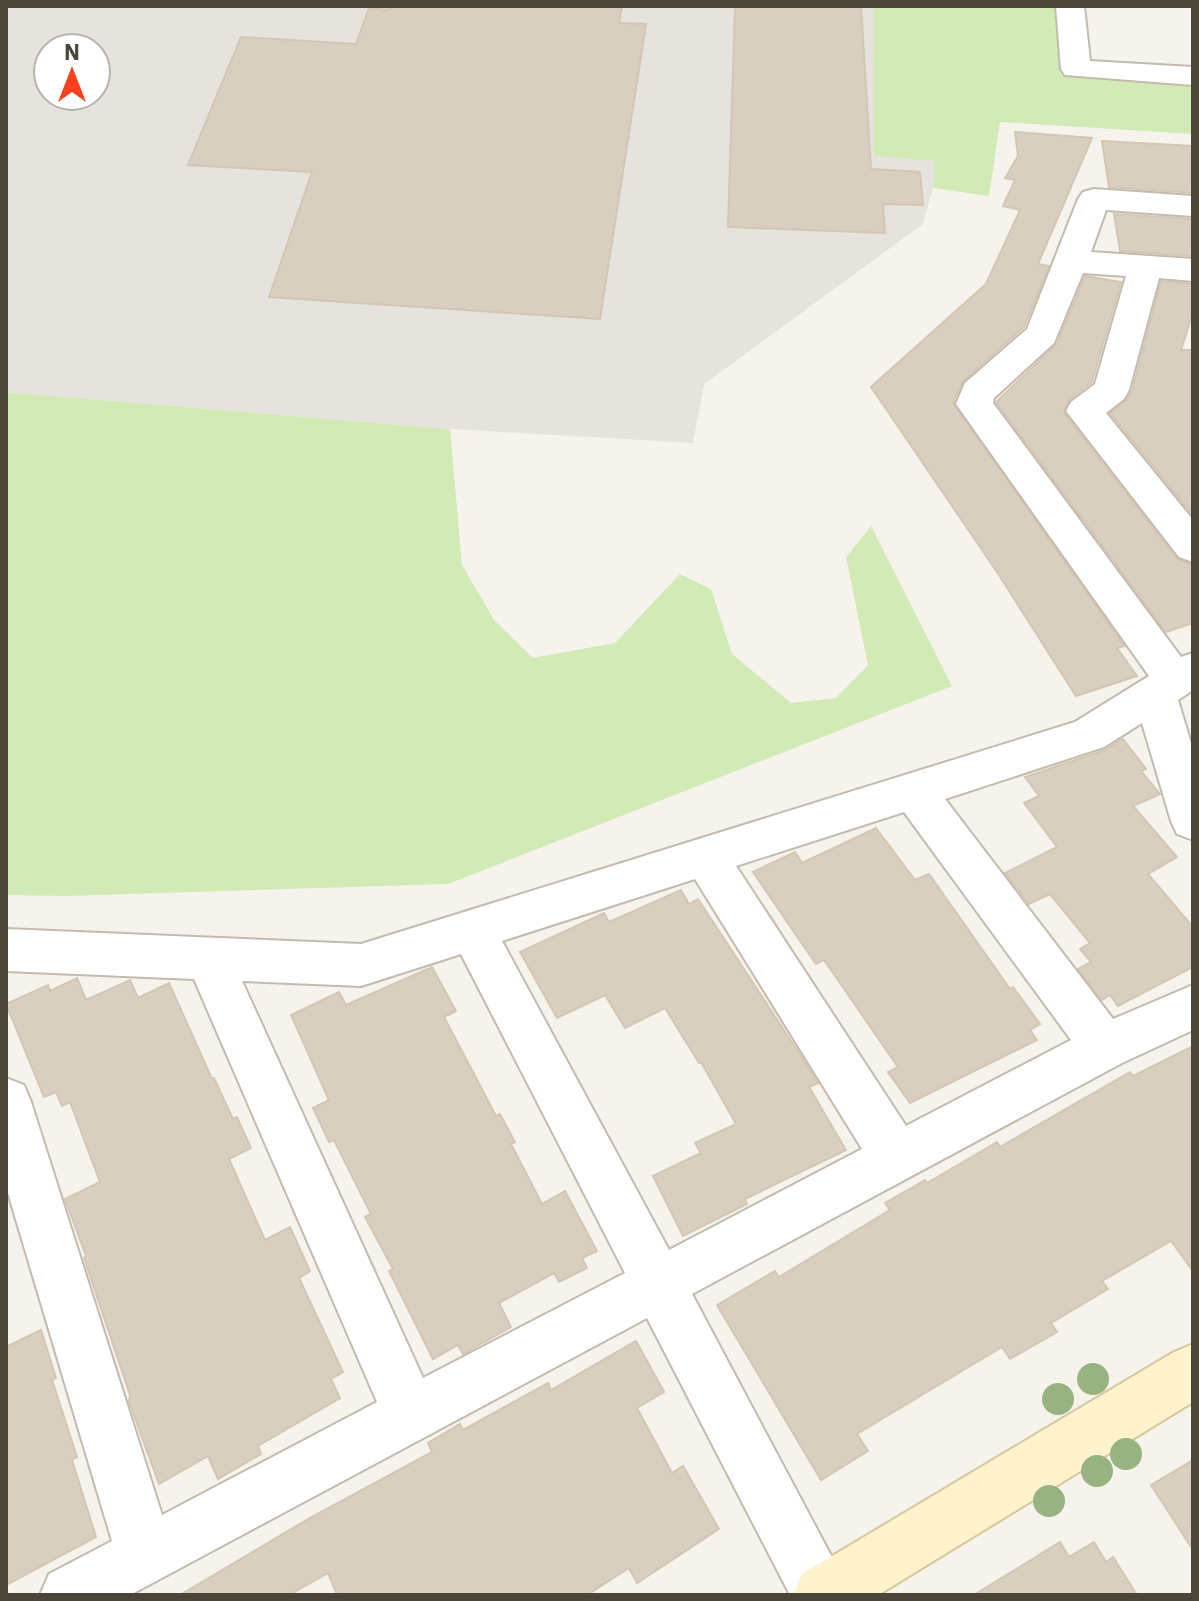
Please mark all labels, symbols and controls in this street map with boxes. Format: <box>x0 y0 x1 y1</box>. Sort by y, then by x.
north arrow <box>32 32 112 112</box>
text: N <box>64 37 80 66</box>

